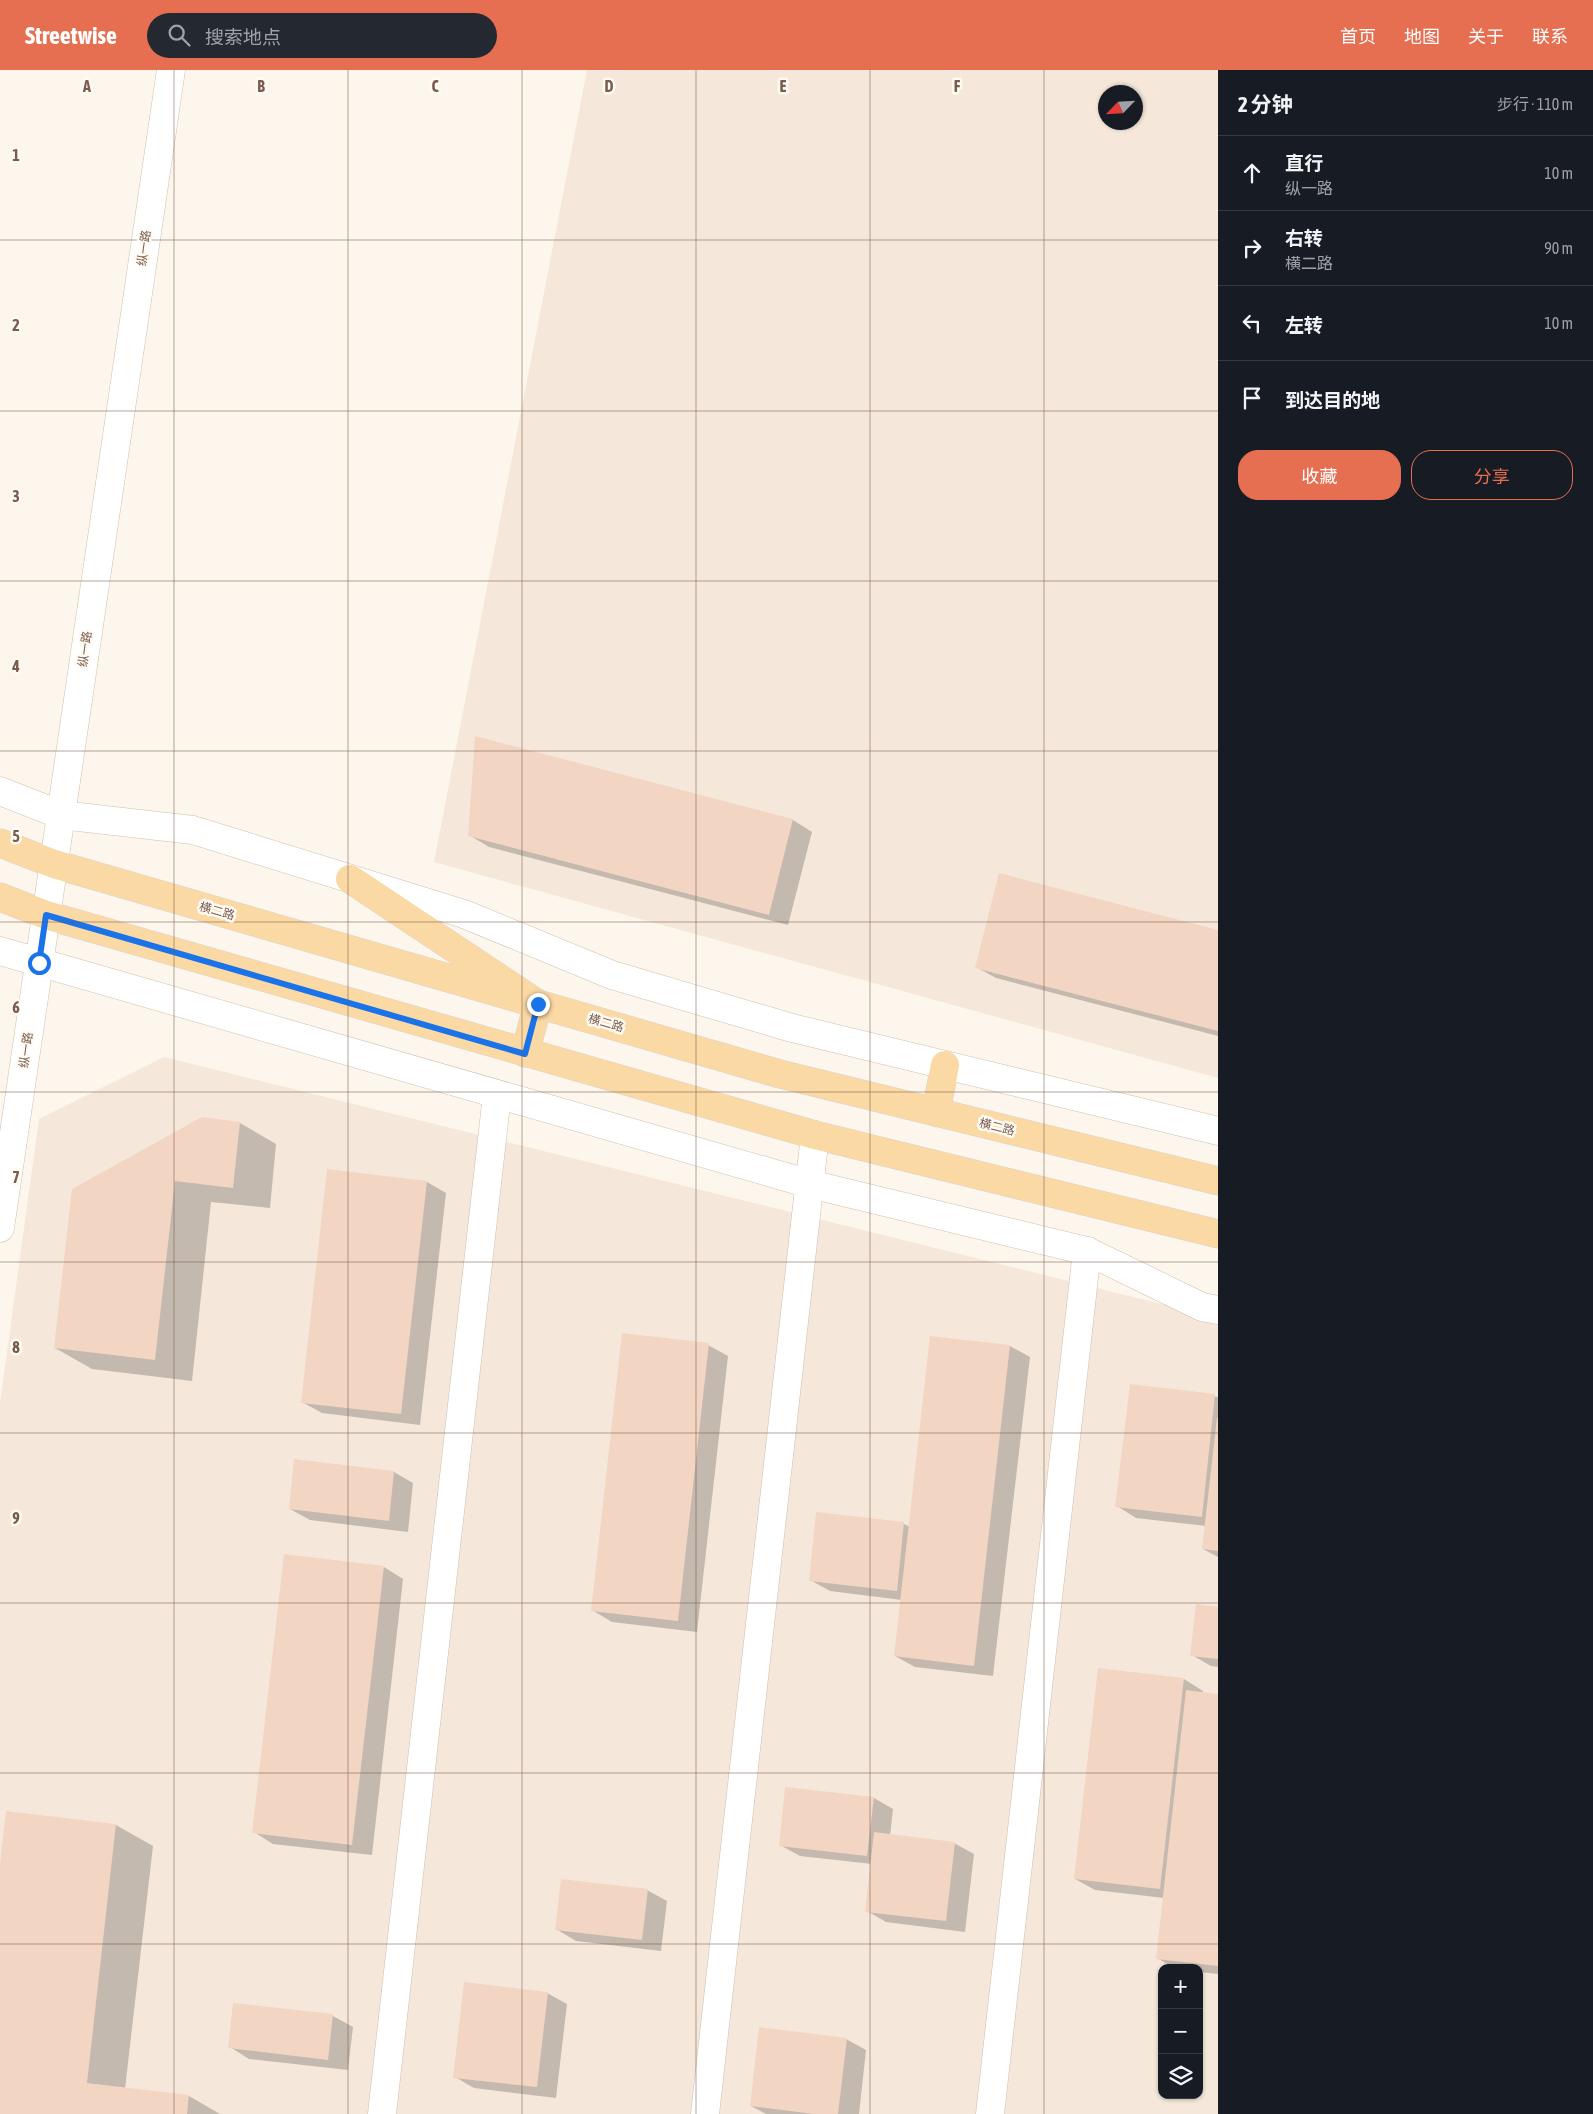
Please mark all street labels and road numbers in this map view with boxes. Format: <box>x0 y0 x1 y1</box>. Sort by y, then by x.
street label: 纵一路 <box>135 229 153 267</box>
street label: 纵一路 <box>76 630 94 668</box>
street label: 横二路 <box>198 899 236 923</box>
street label: 横二路 <box>587 1011 625 1035</box>
street label: 纵一路 <box>17 1031 35 1069</box>
street label: 横二路 <box>978 1116 1016 1138</box>

